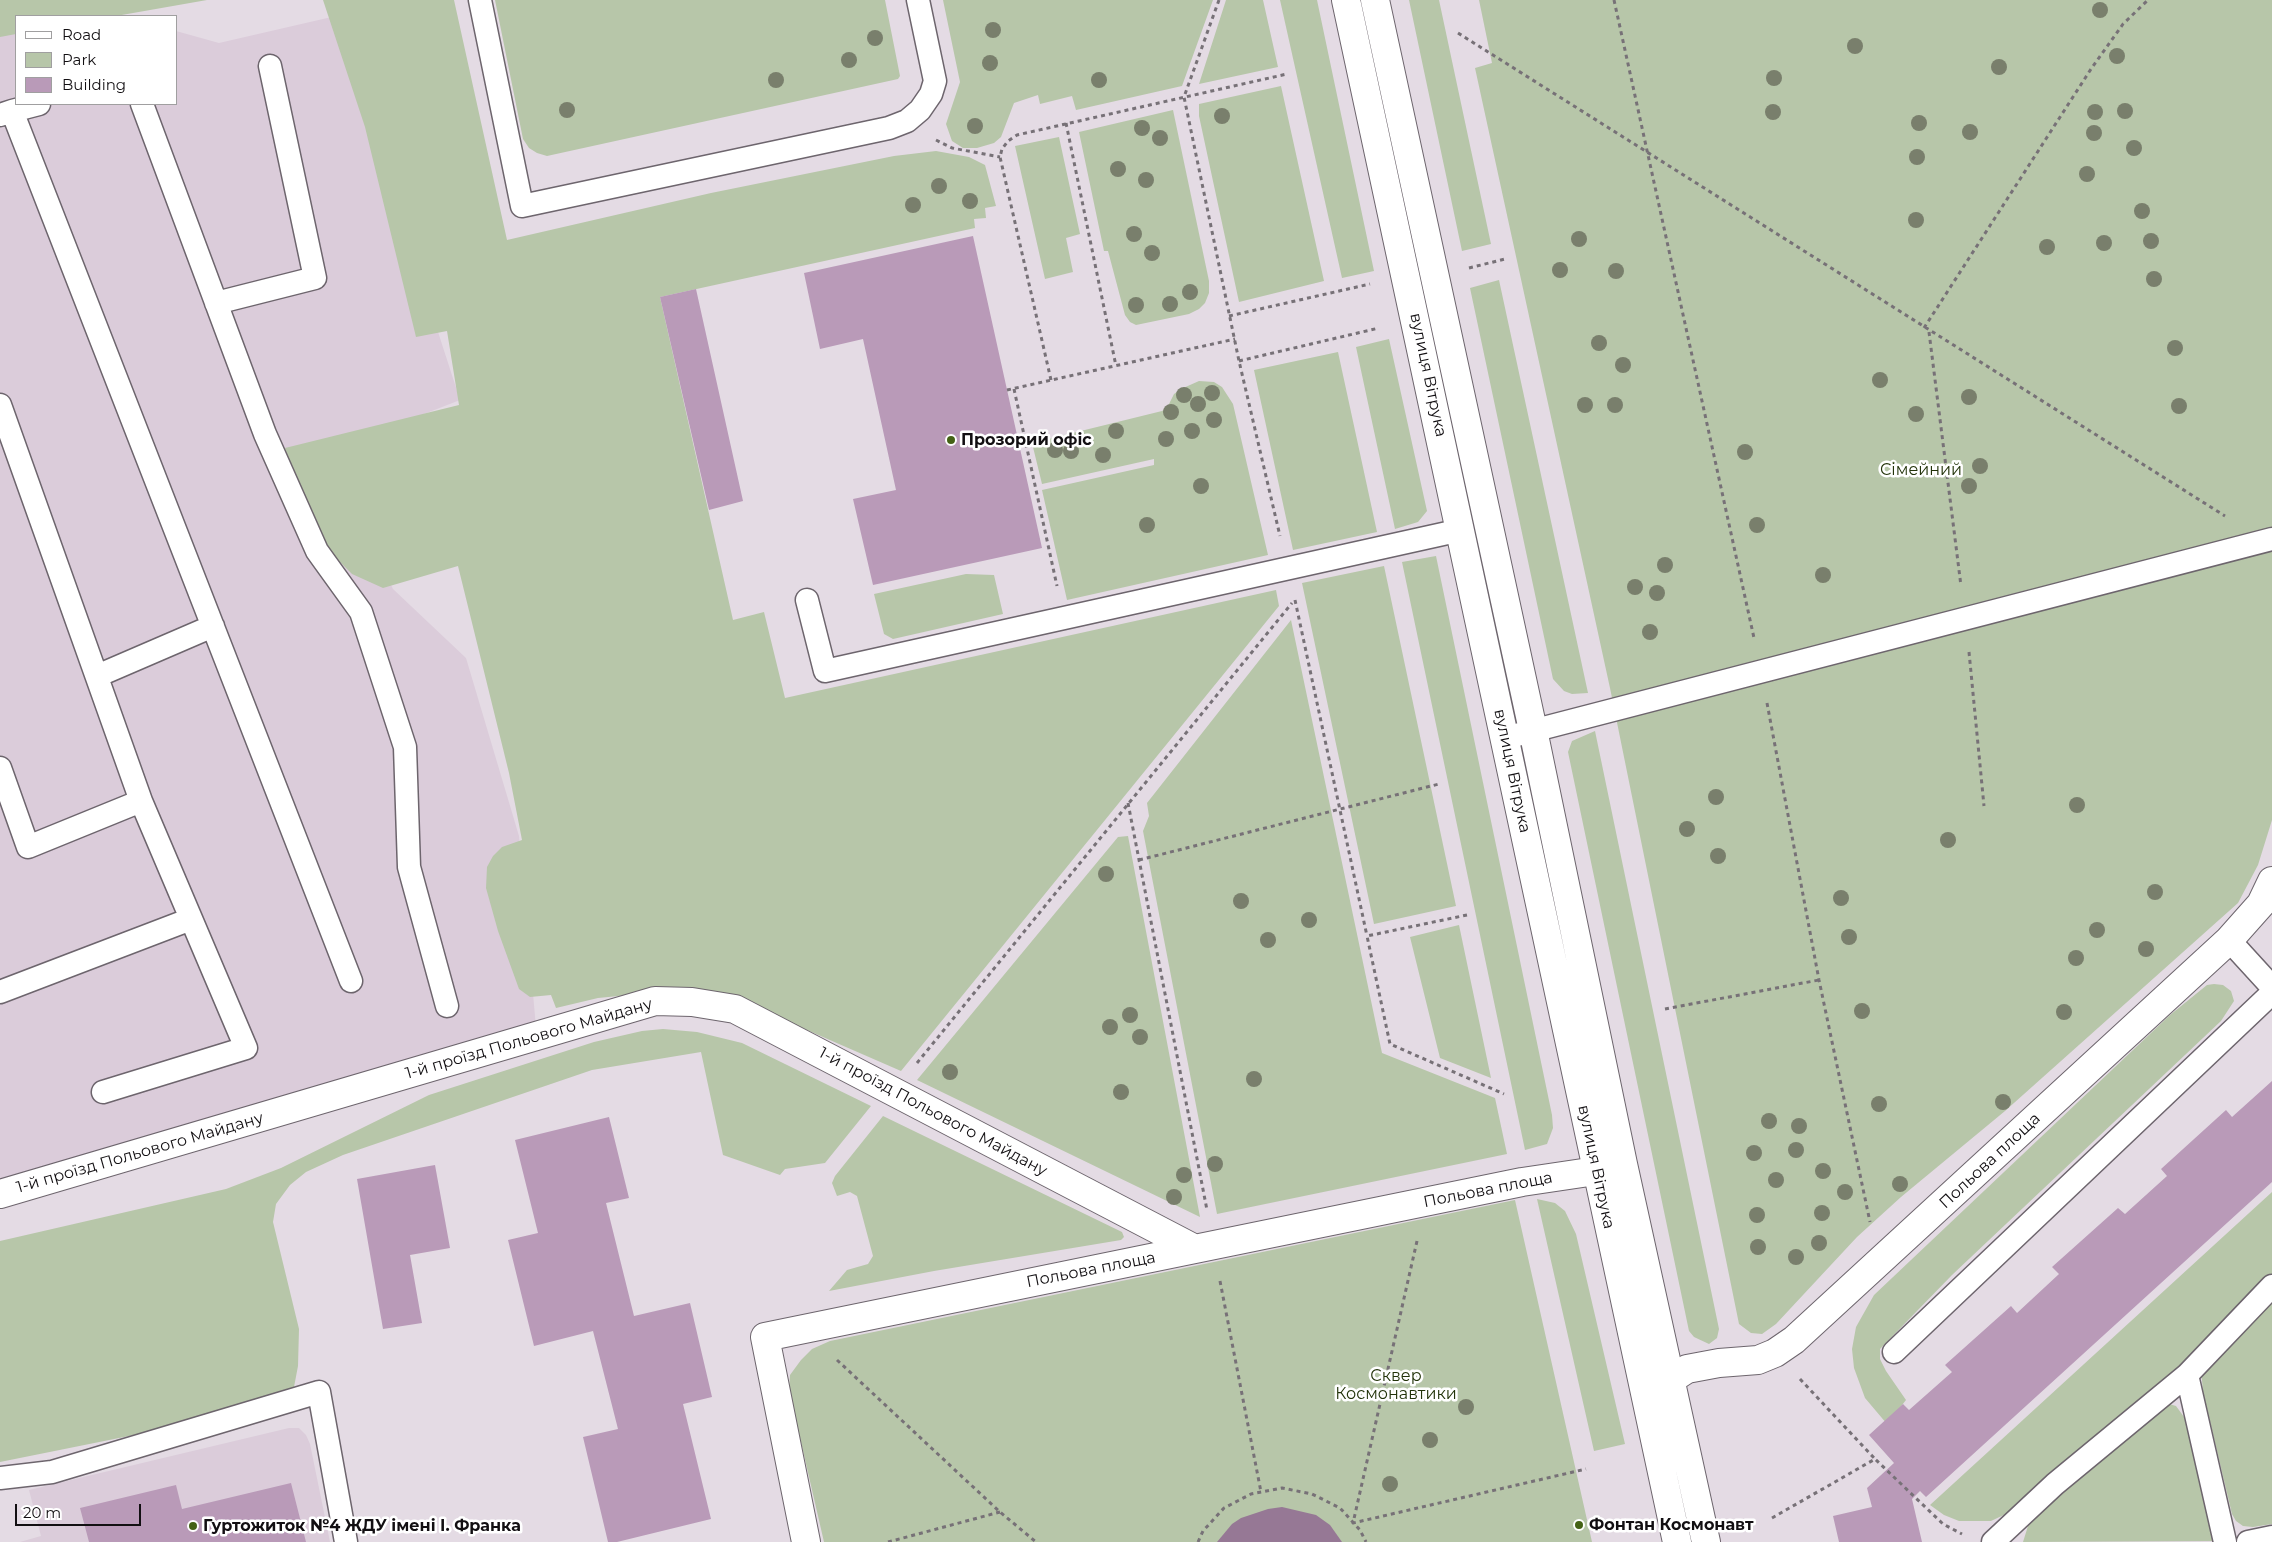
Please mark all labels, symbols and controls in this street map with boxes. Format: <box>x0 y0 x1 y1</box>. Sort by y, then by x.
legend <box>15 15 178 105</box>
text: Road <box>62 25 101 44</box>
text: Park <box>62 50 96 69</box>
text: Building <box>62 75 126 94</box>
street label: вулиця Вітрука <box>1405 311 1451 439</box>
place label: Прозорий офіс <box>961 430 1092 450</box>
marker: Прозорий офіс <box>945 434 957 446</box>
park label: Сімейний <box>1880 460 1962 480</box>
street label: вулиця Вітрука <box>1489 707 1535 835</box>
street label: 1-й проїзд Польового Майдану <box>403 995 655 1083</box>
street label: 1-й проїзд Польового Майдану <box>816 1043 1050 1181</box>
street label: вулиця Вітрука <box>1573 1103 1619 1231</box>
street label: 1-й проїзд Польового Майдану <box>14 1109 266 1197</box>
street label: Польова площа <box>1936 1109 2044 1213</box>
street label: Польова площа <box>1422 1168 1554 1212</box>
street label: Польова площа <box>1025 1248 1157 1292</box>
park label: Сквер Космонавтики <box>1335 1366 1457 1404</box>
scale bar <box>18 1494 144 1526</box>
text: 20 m <box>23 1503 61 1522</box>
place label: Фонтан Космонавт <box>1589 1515 1754 1535</box>
place label: Гуртожиток №4 ЖДУ імені І. Франка <box>203 1516 521 1536</box>
marker: Фонтан Космонавт <box>1573 1519 1585 1531</box>
marker: Гуртожиток №4 ЖДУ імені І. Франка <box>187 1520 199 1532</box>

